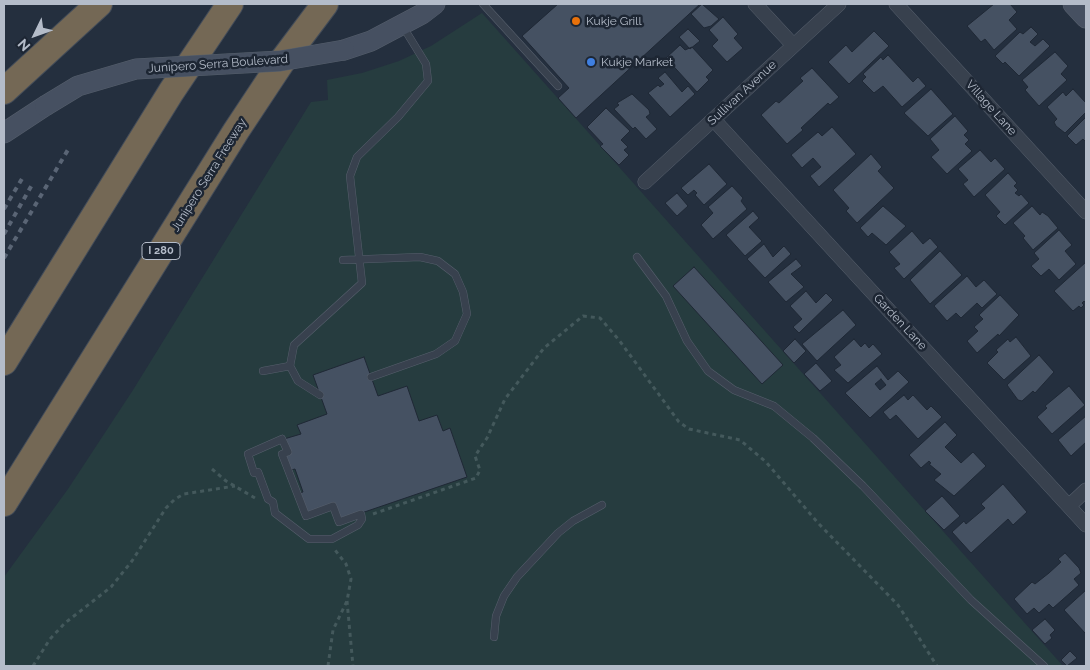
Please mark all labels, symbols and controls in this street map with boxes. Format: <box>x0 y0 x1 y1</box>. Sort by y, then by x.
north arrow <box>10 10 60 60</box>
place label: Kukje Grill <box>586 14 642 28</box>
marker: Kukje Grill <box>570 15 582 27</box>
text: N <box>14 36 33 54</box>
street label: Junipero Serra Boulevard <box>148 52 288 76</box>
place label: Kukje Market <box>601 55 673 69</box>
marker: Kukje Market <box>585 56 597 68</box>
street label: Sullivan Avenue <box>705 58 779 128</box>
street label: Village Lane <box>963 78 1019 138</box>
street label: Junipero Serra Freeway <box>168 116 250 234</box>
road number: I 280 <box>142 242 180 260</box>
street label: Garden Lane <box>870 291 930 353</box>

